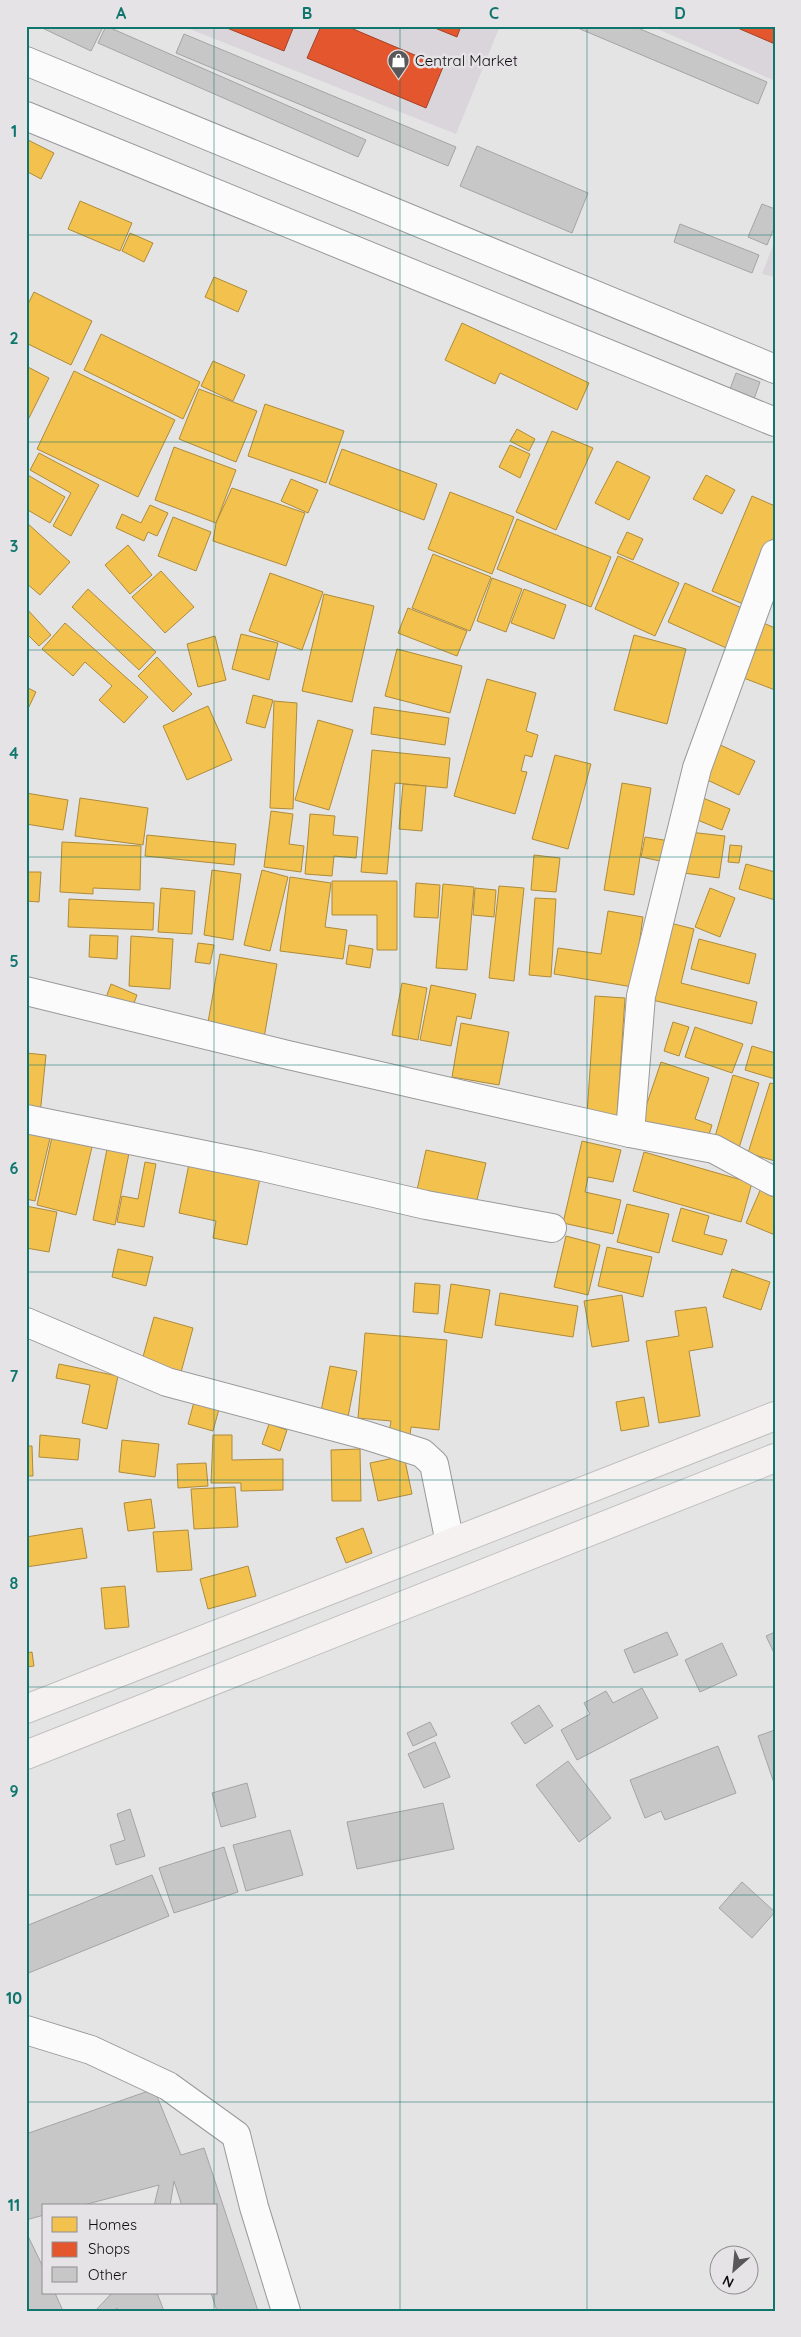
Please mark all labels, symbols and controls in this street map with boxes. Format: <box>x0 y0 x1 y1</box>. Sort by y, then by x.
text: A <box>116 3 127 23</box>
text: B <box>302 3 312 23</box>
text: C <box>489 3 499 23</box>
text: D <box>674 3 686 23</box>
shop icon: Central Market <box>387 49 411 80</box>
place label: Central Market <box>415 51 518 70</box>
text: 1 <box>11 121 17 141</box>
text: 2 <box>9 328 19 348</box>
text: 3 <box>10 536 18 556</box>
text: 4 <box>9 743 19 763</box>
text: 5 <box>9 951 19 971</box>
text: 6 <box>10 1158 19 1178</box>
text: 7 <box>10 1366 19 1386</box>
text: 8 <box>10 1573 19 1593</box>
text: 9 <box>9 1781 19 1801</box>
text: 10 <box>6 1988 22 2008</box>
text: 11 <box>8 2195 20 2215</box>
legend <box>42 2204 218 2294</box>
text: Homes <box>88 2215 137 2234</box>
text: Shops <box>88 2239 130 2258</box>
north arrow <box>708 2244 758 2294</box>
text: Other <box>88 2265 128 2284</box>
text: N <box>719 2271 737 2292</box>

